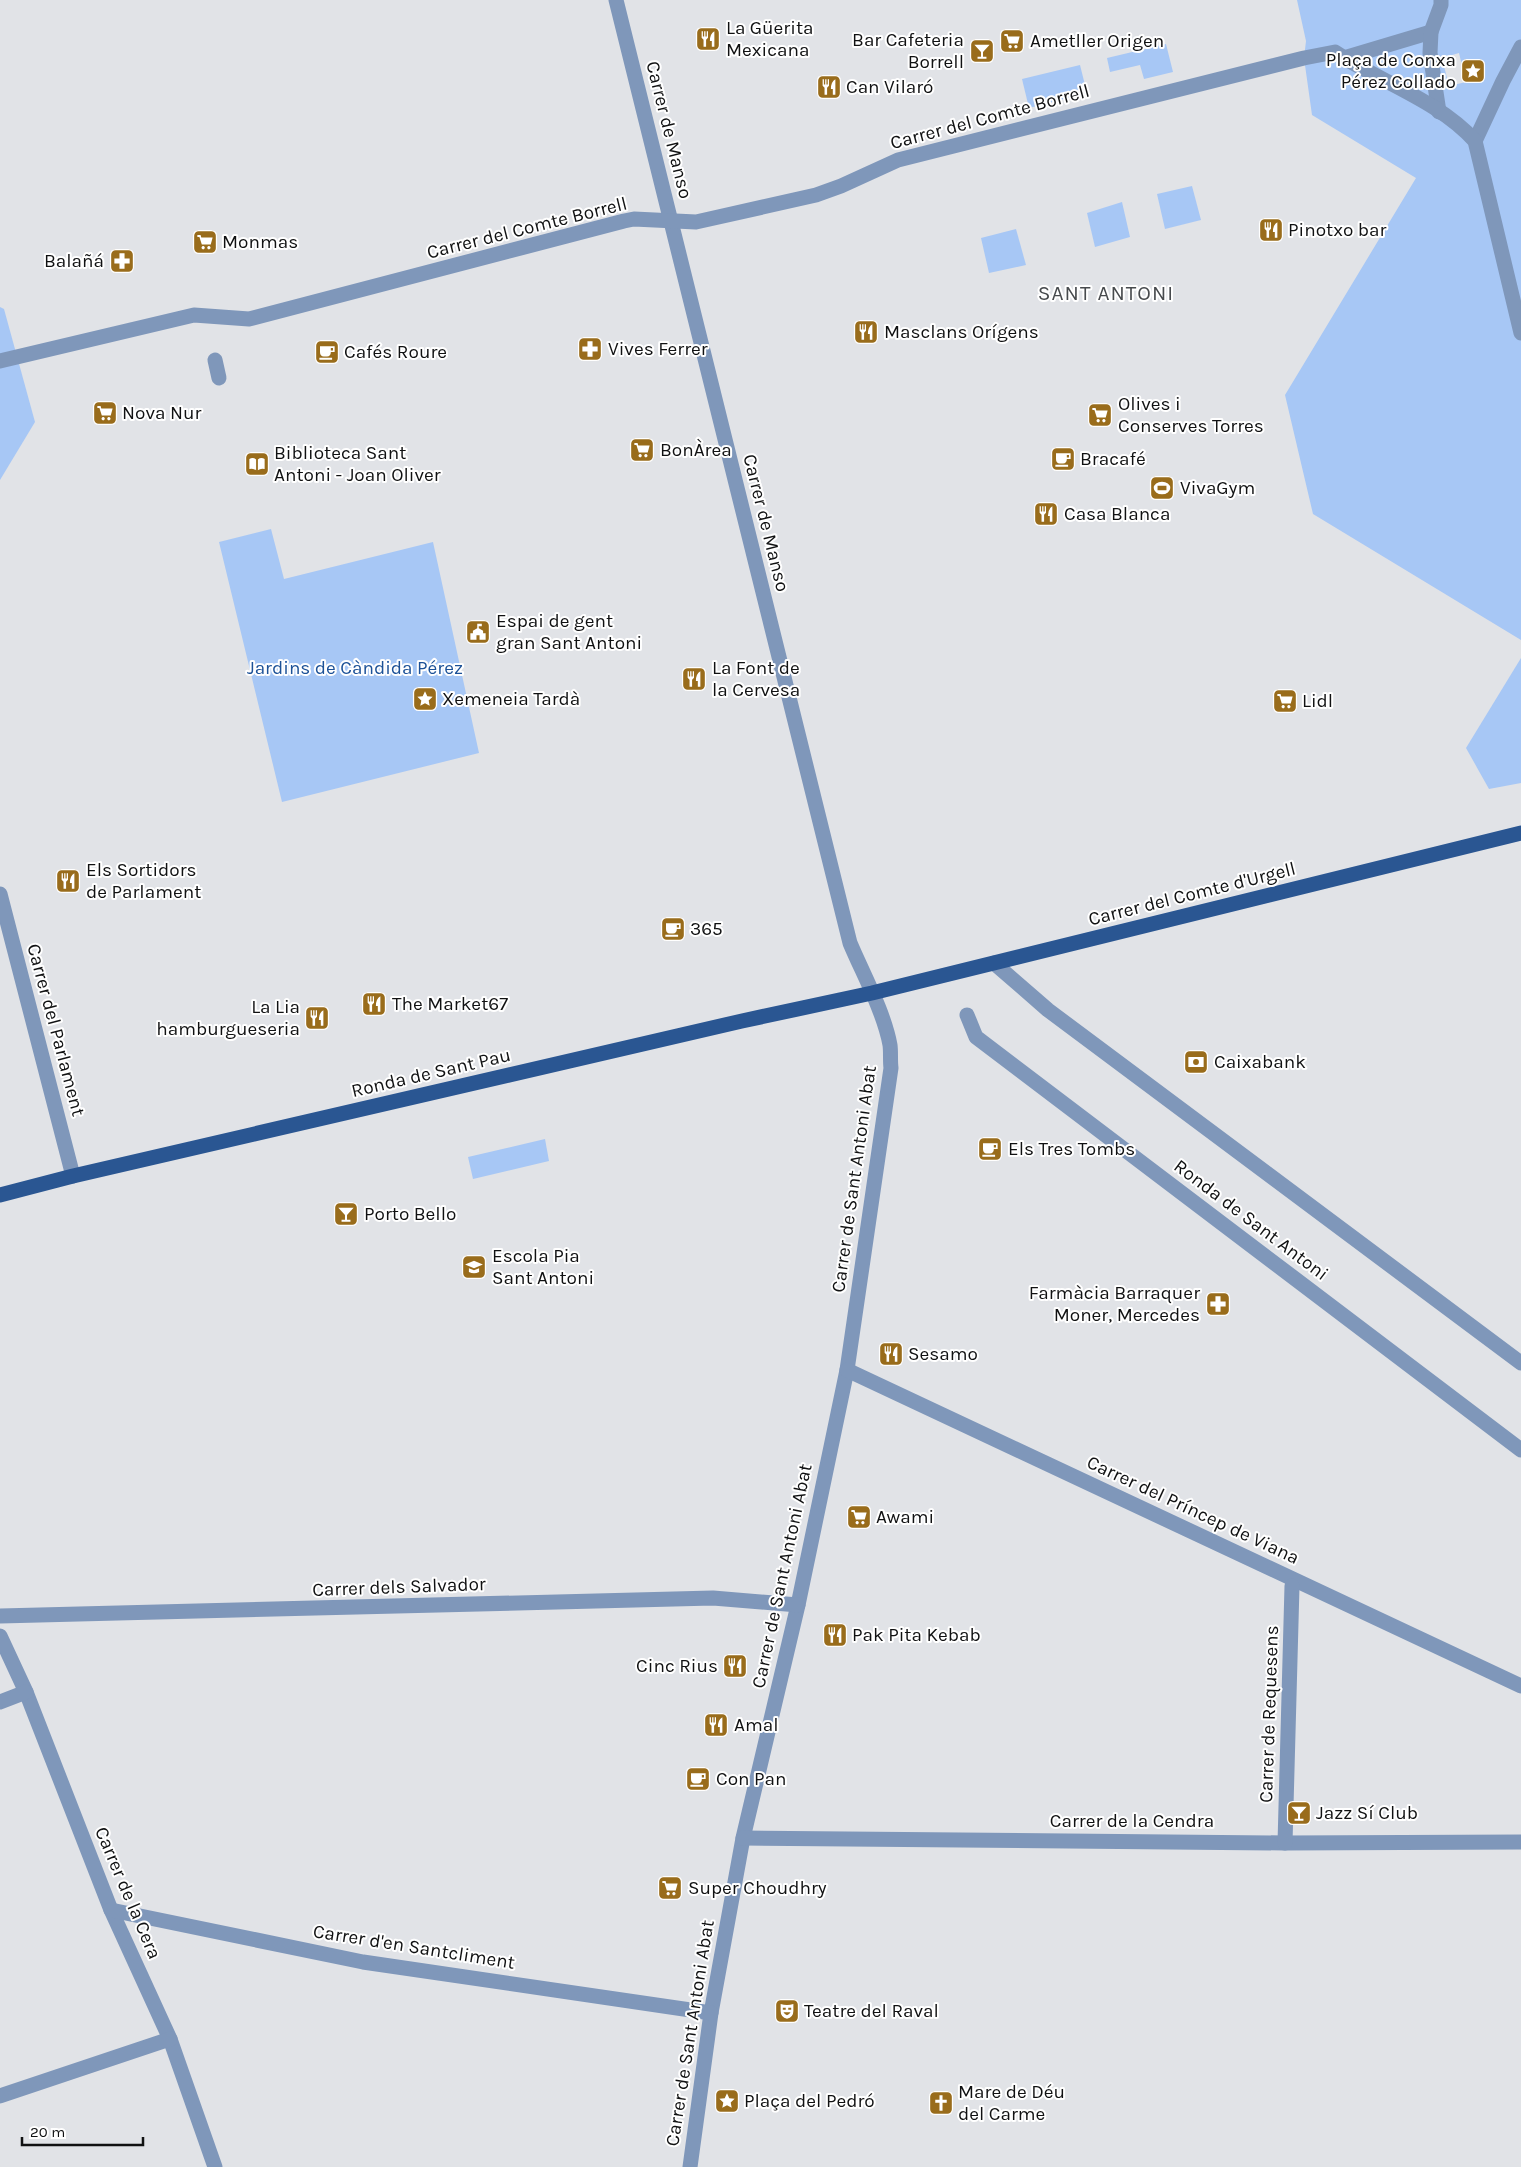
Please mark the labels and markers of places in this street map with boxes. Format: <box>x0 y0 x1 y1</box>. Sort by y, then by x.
place label: La Güerita Mexicana <box>726 17 814 61</box>
restaurant icon: La Güerita Mexicana <box>695 26 721 52</box>
supermarket icon: Ametller Origen <box>999 28 1025 54</box>
place label: Bar Cafeteria Borrell <box>852 29 964 73</box>
place label: Ametller Origen <box>1030 30 1164 52</box>
bar icon: Bar Cafeteria Borrell <box>969 38 995 64</box>
place label: Plaça de Conxa Pérez Collado <box>1326 49 1456 93</box>
place icon: Plaça de Conxa Pérez Collado <box>1460 58 1486 84</box>
restaurant icon: Can Vilaró <box>816 74 842 100</box>
place label: Can Vilaró <box>846 76 933 98</box>
restaurant icon: Pinotxo bar <box>1258 217 1284 243</box>
place label: Pinotxo bar <box>1288 219 1387 241</box>
supermarket icon: Monmas <box>192 229 218 255</box>
place label: Monmas <box>222 231 298 253</box>
pharmacy icon: Balañá <box>109 248 135 274</box>
place label: Balañá <box>44 250 104 272</box>
restaurant icon: Masclans Orígens <box>853 319 879 345</box>
place label: Masclans Orígens <box>884 321 1039 343</box>
pharmacy icon: Vives Ferrer <box>577 336 603 362</box>
place label: Vives Ferrer <box>608 338 708 360</box>
cafe icon: Cafés Roure <box>314 339 340 365</box>
place label: Cafés Roure <box>344 341 447 363</box>
place label: Olives i Conserves Torres <box>1118 393 1264 437</box>
supermarket icon: Nova Nur <box>92 400 118 426</box>
place label: Nova Nur <box>122 402 201 424</box>
supermarket icon: Olives i Conserves Torres <box>1087 402 1113 428</box>
supermarket icon: BonÀrea <box>629 437 655 463</box>
place label: BonÀrea <box>660 438 732 461</box>
place label: Biblioteca Sant Antoni - Joan Oliver <box>274 442 441 486</box>
cafe icon: Bracafé <box>1050 446 1076 472</box>
place label: Bracafé <box>1080 448 1146 470</box>
library icon: Biblioteca Sant Antoni - Joan Oliver <box>244 451 270 477</box>
sports icon: VivaGym <box>1149 475 1175 501</box>
place label: VivaGym <box>1180 477 1255 499</box>
restaurant icon: Casa Blanca <box>1033 501 1059 527</box>
place label: Casa Blanca <box>1064 503 1170 525</box>
place label: Espai de gent gran Sant Antoni <box>496 610 642 654</box>
public building icon: Espai de gent gran Sant Antoni <box>465 619 491 645</box>
place label: La Font de la Cervesa <box>712 657 800 701</box>
restaurant icon: La Font de la Cervesa <box>681 666 707 692</box>
place icon: Xemeneia Tardà <box>412 686 438 712</box>
place label: Xemeneia Tardà <box>442 688 580 710</box>
supermarket icon: Lidl <box>1272 688 1298 714</box>
place label: Lidl <box>1302 690 1333 712</box>
place label: Els Sortidors de Parlament <box>86 859 201 903</box>
restaurant icon: Els Sortidors de Parlament <box>55 868 81 894</box>
cafe icon: 365 <box>660 916 686 942</box>
place label: 365 <box>690 918 723 940</box>
restaurant icon: The Market67 <box>361 991 387 1017</box>
place label: The Market67 <box>392 993 508 1015</box>
place label: La Lia hamburgueseria <box>156 996 300 1040</box>
restaurant icon: La Lia hamburgueseria <box>304 1005 330 1031</box>
bank icon: Caixabank <box>1183 1049 1209 1075</box>
place label: Caixabank <box>1214 1051 1306 1073</box>
cafe icon: Els Tres Tombs <box>977 1136 1003 1162</box>
place label: Els Tres Tombs <box>1008 1138 1135 1160</box>
bar icon: Porto Bello <box>333 1201 359 1227</box>
place label: Porto Bello <box>364 1203 456 1225</box>
place label: Escola Pia Sant Antoni <box>492 1245 594 1289</box>
school or university icon: Escola Pia Sant Antoni <box>461 1254 487 1280</box>
place label: Farmàcia Barraquer Moner, Mercedes <box>1029 1282 1200 1326</box>
pharmacy icon: Farmàcia Barraquer Moner, Mercedes <box>1205 1291 1231 1317</box>
restaurant icon: Sesamo <box>878 1341 904 1367</box>
place label: Sesamo <box>908 1343 978 1365</box>
supermarket icon: Awami <box>846 1504 872 1530</box>
place label: Awami <box>876 1506 934 1528</box>
restaurant icon: Pak Pita Kebab <box>822 1622 848 1648</box>
place label: Pak Pita Kebab <box>852 1624 981 1646</box>
restaurant icon: Cinc Rius <box>722 1653 748 1679</box>
place label: Cinc Rius <box>636 1655 718 1677</box>
restaurant icon: Amal <box>703 1712 729 1738</box>
place label: Amal <box>734 1714 778 1736</box>
cafe icon: Con Pan <box>685 1766 711 1792</box>
place label: Con Pan <box>716 1768 786 1790</box>
bar icon: Jazz Sí Club <box>1286 1800 1312 1826</box>
place label: Jazz Sí Club <box>1316 1802 1418 1824</box>
supermarket icon: Super Choudhry <box>657 1875 683 1901</box>
place label: Super Choudhry <box>688 1877 827 1899</box>
theatre icon: Teatre del Raval <box>774 1998 800 2024</box>
place label: Teatre del Raval <box>804 2000 939 2022</box>
place label: Mare de Déu del Carme <box>958 2081 1065 2125</box>
place icon: Plaça del Pedró <box>714 2088 740 2114</box>
place label: Plaça del Pedró <box>744 2090 875 2112</box>
church icon: Mare de Déu del Carme <box>928 2090 954 2116</box>

